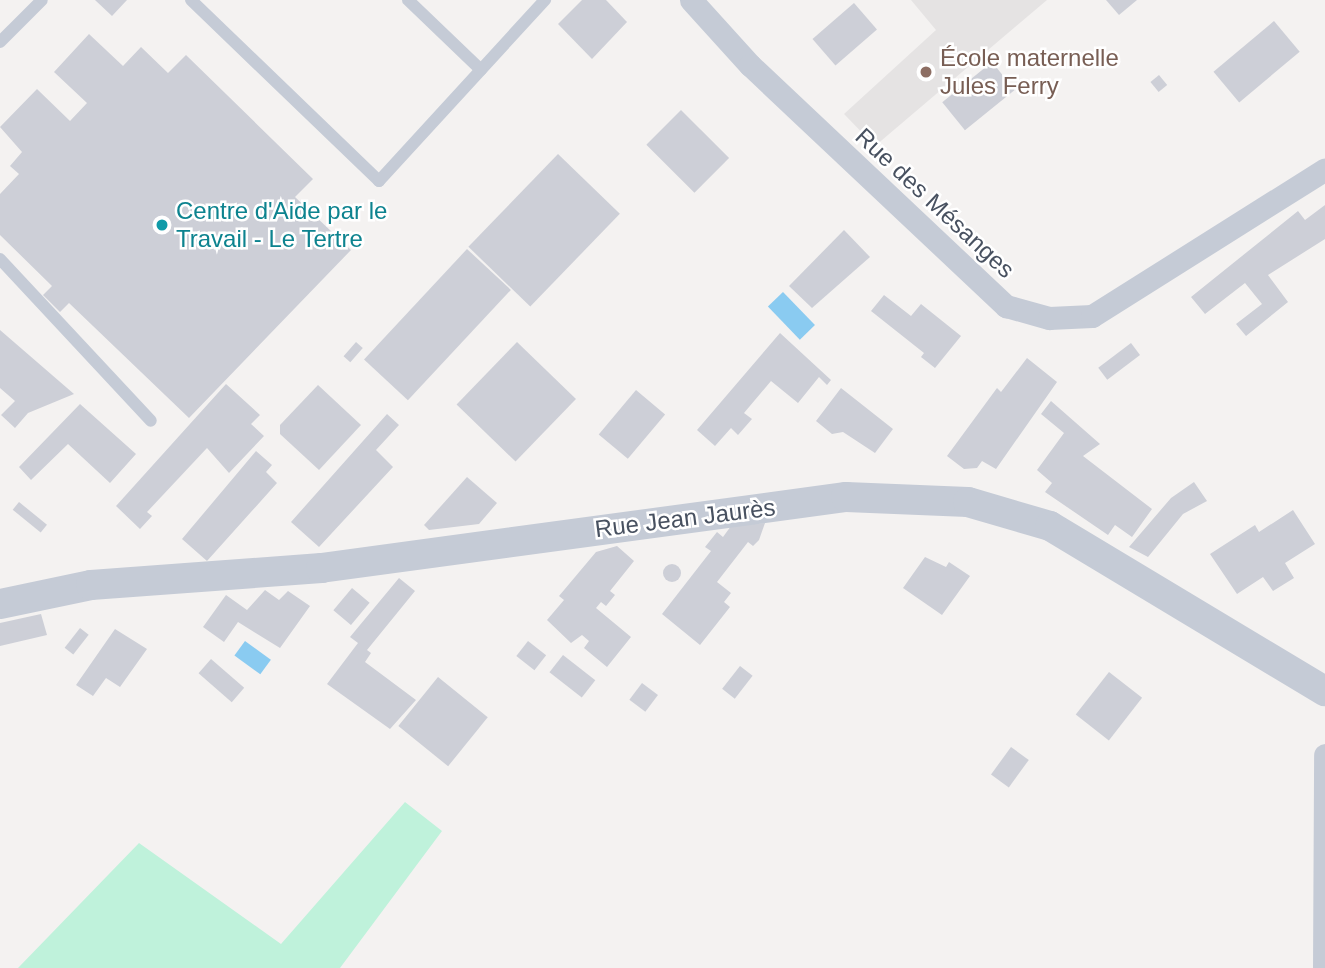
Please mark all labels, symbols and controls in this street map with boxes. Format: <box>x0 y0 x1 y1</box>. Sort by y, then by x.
place label: École maternelle Jules Ferry <box>940 44 1119 100</box>
marker: École maternelle Jules Ferry <box>918 64 934 80</box>
street label: Rue des Mésanges <box>850 122 1020 284</box>
place label: Centre d'Aide par le Travail - Le Tertre <box>176 197 387 253</box>
marker: Centre d'Aide par le Travail - Le Tertre <box>154 217 170 233</box>
street label: Rue Jean Jaurès <box>593 493 777 543</box>

